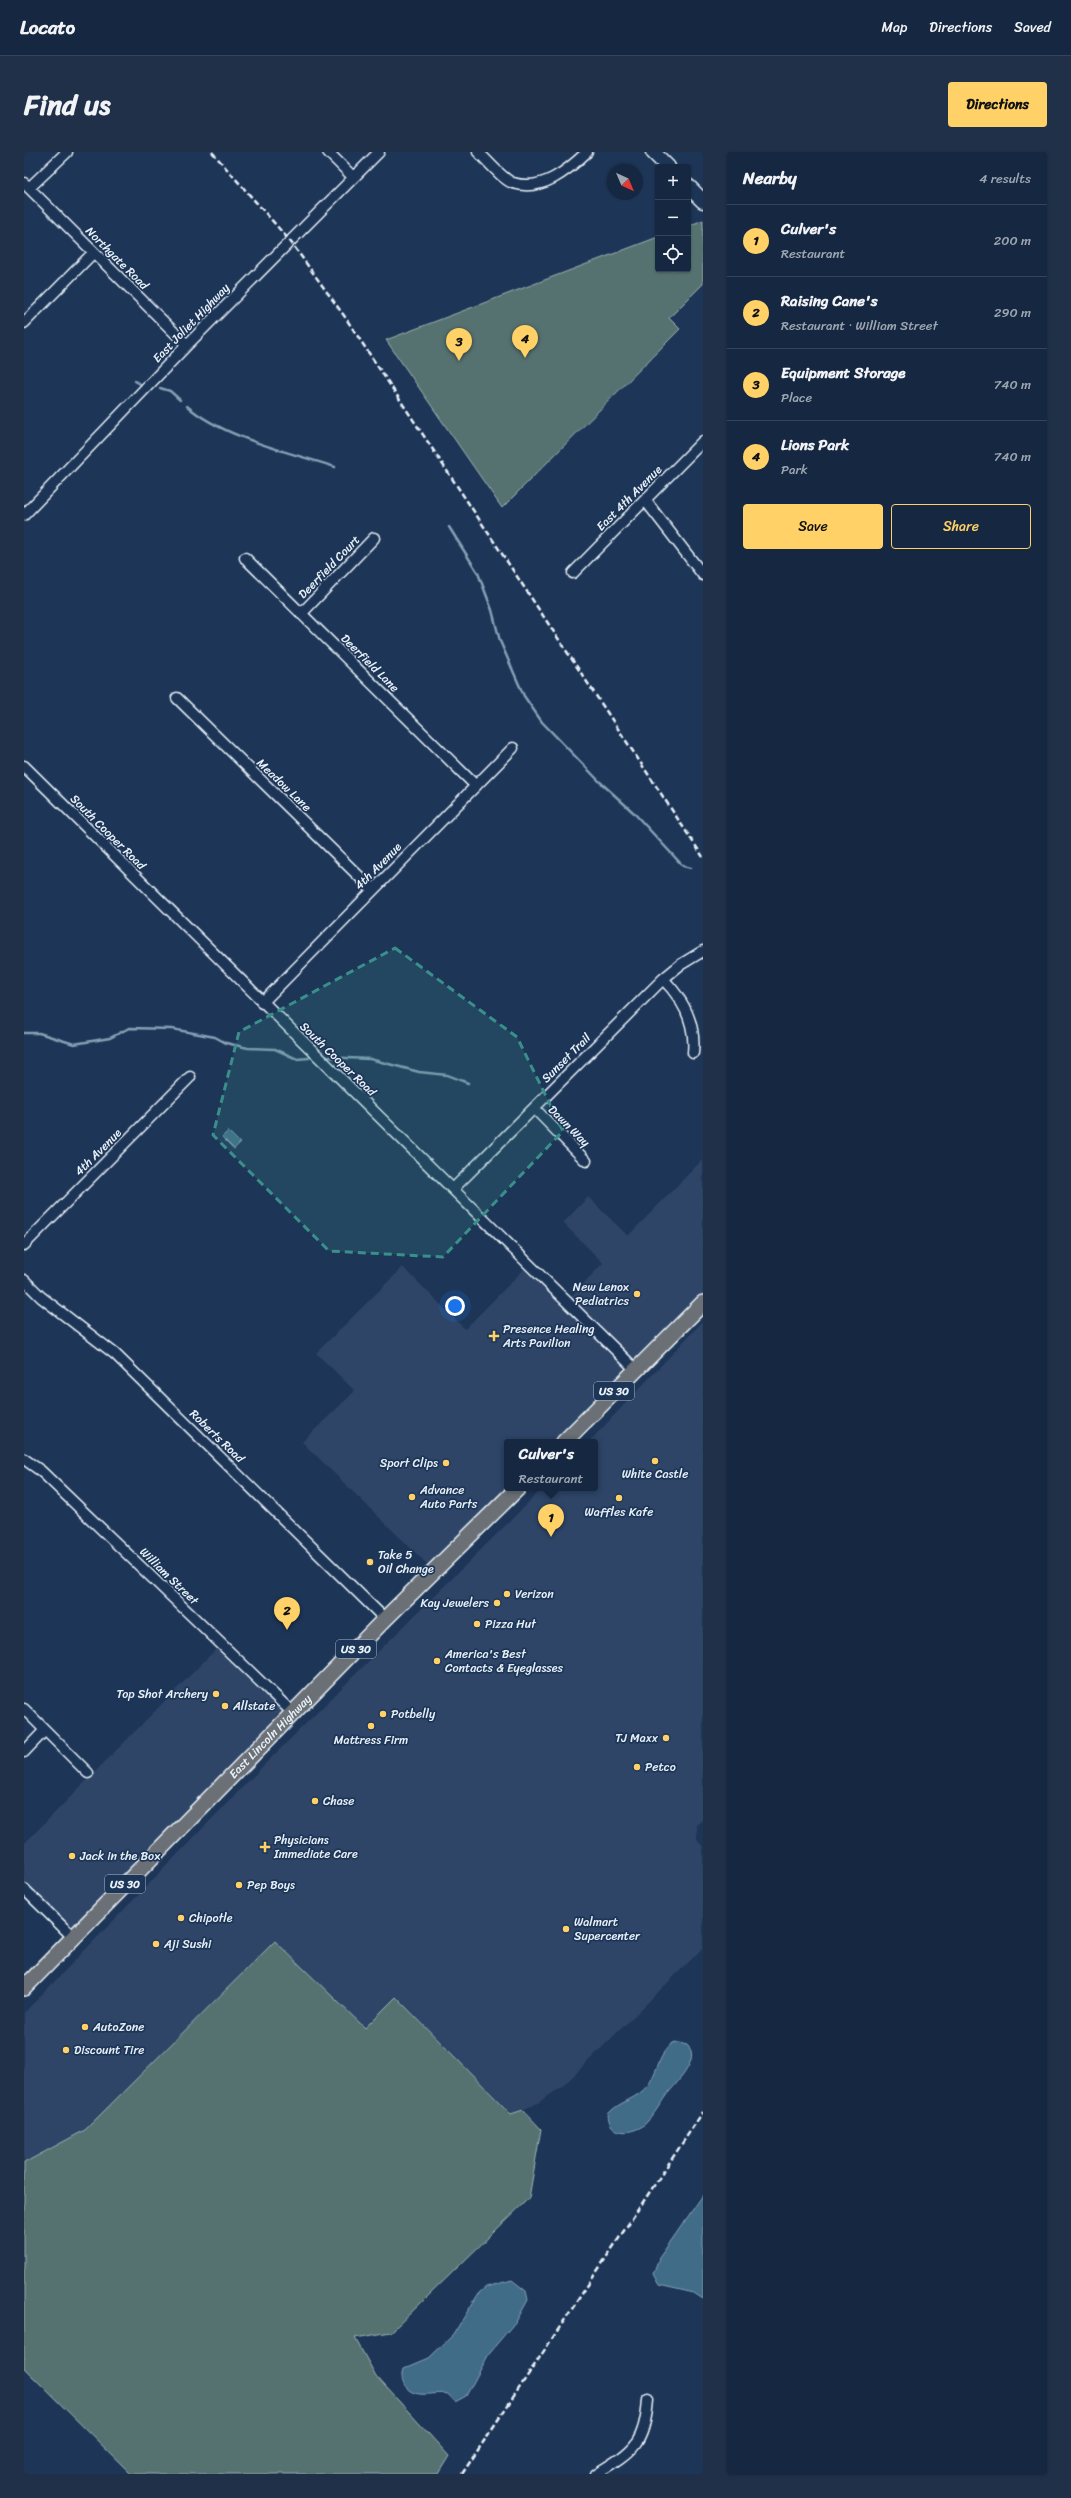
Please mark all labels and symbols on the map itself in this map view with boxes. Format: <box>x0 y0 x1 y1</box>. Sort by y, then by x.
north arrow <box>607 164 643 200</box>
street label: Northgate Road <box>80 221 155 296</box>
street label: East Joliet Highway <box>147 277 236 368</box>
pin: 4 <box>512 325 538 358</box>
pin: 3 <box>446 328 472 361</box>
street label: East 4th Avenue <box>591 459 668 536</box>
street label: Deerfield Court <box>293 530 365 604</box>
street label: Deerfield Lane <box>335 628 405 698</box>
street label: Meadow Lane <box>251 753 317 817</box>
street label: South Cooper Road <box>65 789 152 876</box>
street label: 4th Avenue <box>349 837 407 895</box>
street label: South Cooper Road <box>294 1016 382 1102</box>
street label: Sunset Trail <box>536 1027 597 1088</box>
street label: Dawn Way <box>543 1100 596 1153</box>
street label: 4th Avenue <box>69 1123 127 1181</box>
place label: New Lenox Pediatrics <box>573 1276 630 1312</box>
marker: New Lenox Pediatrics <box>632 1289 642 1299</box>
your location <box>445 1296 465 1316</box>
place label: Presence Healing Arts Pavilion <box>502 1318 594 1354</box>
marker: Presence Healing Arts Pavilion <box>488 1330 500 1342</box>
road number: US 30 <box>594 1382 634 1400</box>
street label: Roberts Road <box>184 1404 250 1469</box>
place label: Sport Clips <box>380 1452 438 1474</box>
marker: White Castle <box>650 1456 660 1466</box>
marker: Sport Clips <box>441 1458 451 1468</box>
place label: White Castle <box>622 1463 688 1485</box>
place label: Advance Auto Parts <box>419 1479 478 1515</box>
marker: Advance Auto Parts <box>407 1492 417 1502</box>
marker: Waffles Kafe <box>614 1493 624 1503</box>
place label: Waffles Kafe <box>585 1501 653 1523</box>
pin: 1 <box>538 1504 564 1537</box>
street label: William Street <box>134 1542 205 1611</box>
place label: Take 5 Oil Change <box>378 1544 434 1580</box>
marker: Take 5 Oil Change <box>365 1557 375 1567</box>
place label: Verizon <box>515 1583 554 1605</box>
marker: Verizon <box>502 1589 512 1599</box>
place label: Kay Jewelers <box>420 1592 489 1614</box>
pin: 2 <box>274 1597 300 1630</box>
marker: Kay Jewelers <box>492 1598 502 1608</box>
place label: Pizza Hut <box>485 1613 537 1635</box>
marker: Pizza Hut <box>472 1619 482 1629</box>
road number: US 30 <box>336 1640 376 1658</box>
place label: America's Best Contacts & Eyeglasses <box>444 1643 564 1679</box>
marker: America's Best Contacts & Eyeglasses <box>432 1656 442 1666</box>
place label: Top Shot Archery <box>117 1683 209 1705</box>
street label: East Lincoln Highway <box>223 1688 318 1784</box>
marker: Top Shot Archery <box>211 1689 221 1699</box>
place label: Allstate <box>232 1695 275 1717</box>
marker: Allstate <box>220 1701 230 1711</box>
place label: Potbelly <box>391 1703 436 1725</box>
marker: Potbelly <box>378 1709 388 1719</box>
marker: Mattress Firm <box>366 1721 376 1731</box>
place label: TJ Maxx <box>615 1727 659 1749</box>
place label: Mattress Firm <box>334 1729 408 1751</box>
marker: TJ Maxx <box>661 1733 671 1743</box>
place label: Petco <box>645 1756 676 1778</box>
marker: Petco <box>632 1762 642 1772</box>
place label: Chase <box>323 1790 355 1812</box>
marker: Chase <box>310 1796 320 1806</box>
place label: Physicians Immediate Care <box>273 1829 358 1865</box>
marker: Physicians Immediate Care <box>259 1841 271 1853</box>
place label: Jack in the Box <box>79 1845 161 1867</box>
marker: Jack in the Box <box>67 1851 77 1861</box>
place label: Pep Boys <box>247 1874 295 1896</box>
road number: US 30 <box>105 1875 145 1893</box>
marker: Pep Boys <box>234 1880 244 1890</box>
place label: Chipotle <box>189 1907 233 1929</box>
place label: Walmart Supercenter <box>574 1911 641 1947</box>
marker: Chipotle <box>176 1913 186 1923</box>
marker: Walmart Supercenter <box>561 1924 571 1934</box>
place label: Aji Sushi <box>163 1933 212 1955</box>
marker: Aji Sushi <box>151 1939 161 1949</box>
place label: AutoZone <box>92 2016 144 2038</box>
marker: AutoZone <box>80 2022 90 2032</box>
place label: Discount Tire <box>74 2039 144 2061</box>
marker: Discount Tire <box>61 2045 71 2055</box>

